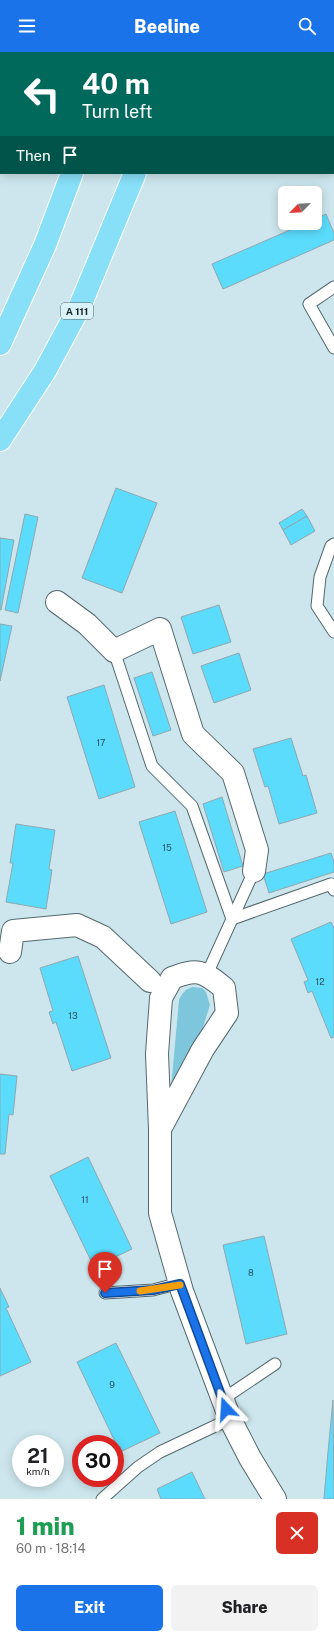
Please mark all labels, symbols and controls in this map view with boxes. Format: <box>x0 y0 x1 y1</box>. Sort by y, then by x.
icon: menu <box>16 15 38 37</box>
icon: search <box>296 15 318 37</box>
text: Beeline <box>134 16 200 37</box>
text: 40 m <box>82 67 150 100</box>
icon: left <box>16 68 68 120</box>
text: Turn left <box>82 101 152 122</box>
icon: arrive <box>59 144 81 166</box>
text: Then <box>16 147 51 164</box>
north arrow <box>278 186 322 230</box>
map controls <box>278 186 322 230</box>
road number: A 111 <box>61 303 93 319</box>
house number: 17 <box>96 737 106 748</box>
house number: 15 <box>162 842 172 853</box>
house number: 12 <box>315 976 325 987</box>
house number: 13 <box>68 1010 78 1021</box>
house number: 11 <box>81 1194 89 1205</box>
pin <box>88 1252 122 1293</box>
icon: arrive <box>94 1258 116 1280</box>
house number: 8 <box>248 1267 254 1278</box>
house number: 9 <box>109 1379 115 1390</box>
position arrow <box>205 1388 247 1430</box>
speed limit sign: 30 <box>72 1435 124 1487</box>
text: 21 <box>27 1444 49 1468</box>
text: km/h <box>26 1465 50 1477</box>
text: 1 min <box>16 1512 75 1540</box>
button: close <box>276 1512 318 1554</box>
text: 60 m · 18:14 <box>16 1541 86 1556</box>
button: Exit <box>16 1585 163 1631</box>
button: Share <box>171 1585 318 1631</box>

